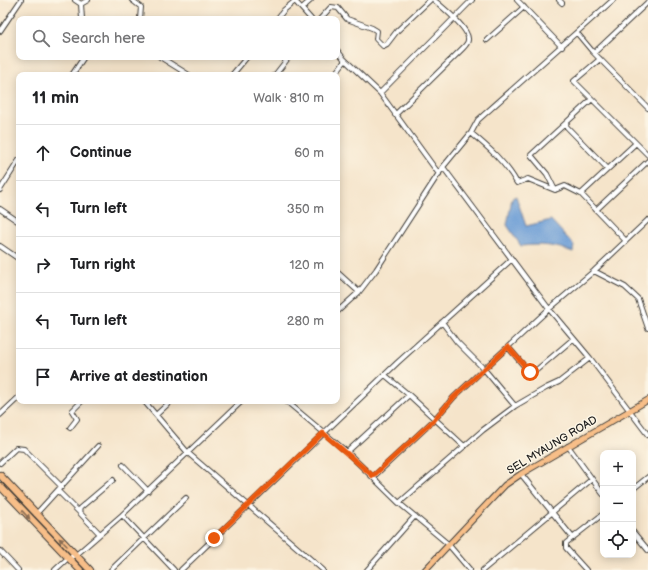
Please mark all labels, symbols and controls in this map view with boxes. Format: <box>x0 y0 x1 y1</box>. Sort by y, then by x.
search box <box>16 16 340 60</box>
icon: search <box>30 27 52 49</box>
text: Search here <box>62 29 145 48</box>
text: 11 min <box>32 88 79 108</box>
text: Walk · 810 m <box>253 90 324 106</box>
icon: ahead <box>32 142 54 164</box>
text: Continue <box>70 143 132 162</box>
text: 60 m <box>294 145 324 161</box>
icon: left <box>32 198 54 220</box>
text: Turn left <box>70 199 127 218</box>
text: 350 m <box>287 201 324 217</box>
icon: right <box>32 254 54 276</box>
text: Turn right <box>70 255 135 274</box>
text: 120 m <box>289 257 324 273</box>
icon: left <box>32 310 54 332</box>
text: Turn left <box>70 311 127 330</box>
text: 280 m <box>287 313 324 329</box>
route start <box>521 363 539 381</box>
icon: arrive <box>32 366 54 388</box>
text: Arrive at destination <box>70 367 208 386</box>
street label: SEL MYAUNG ROAD <box>505 413 599 477</box>
map controls <box>600 450 636 558</box>
button: + <box>600 450 636 486</box>
button: − <box>600 486 636 522</box>
one-way arrow <box>22 509 31 520</box>
button: locate <box>600 522 636 558</box>
route end <box>205 529 223 547</box>
one-way arrow <box>58 537 68 547</box>

